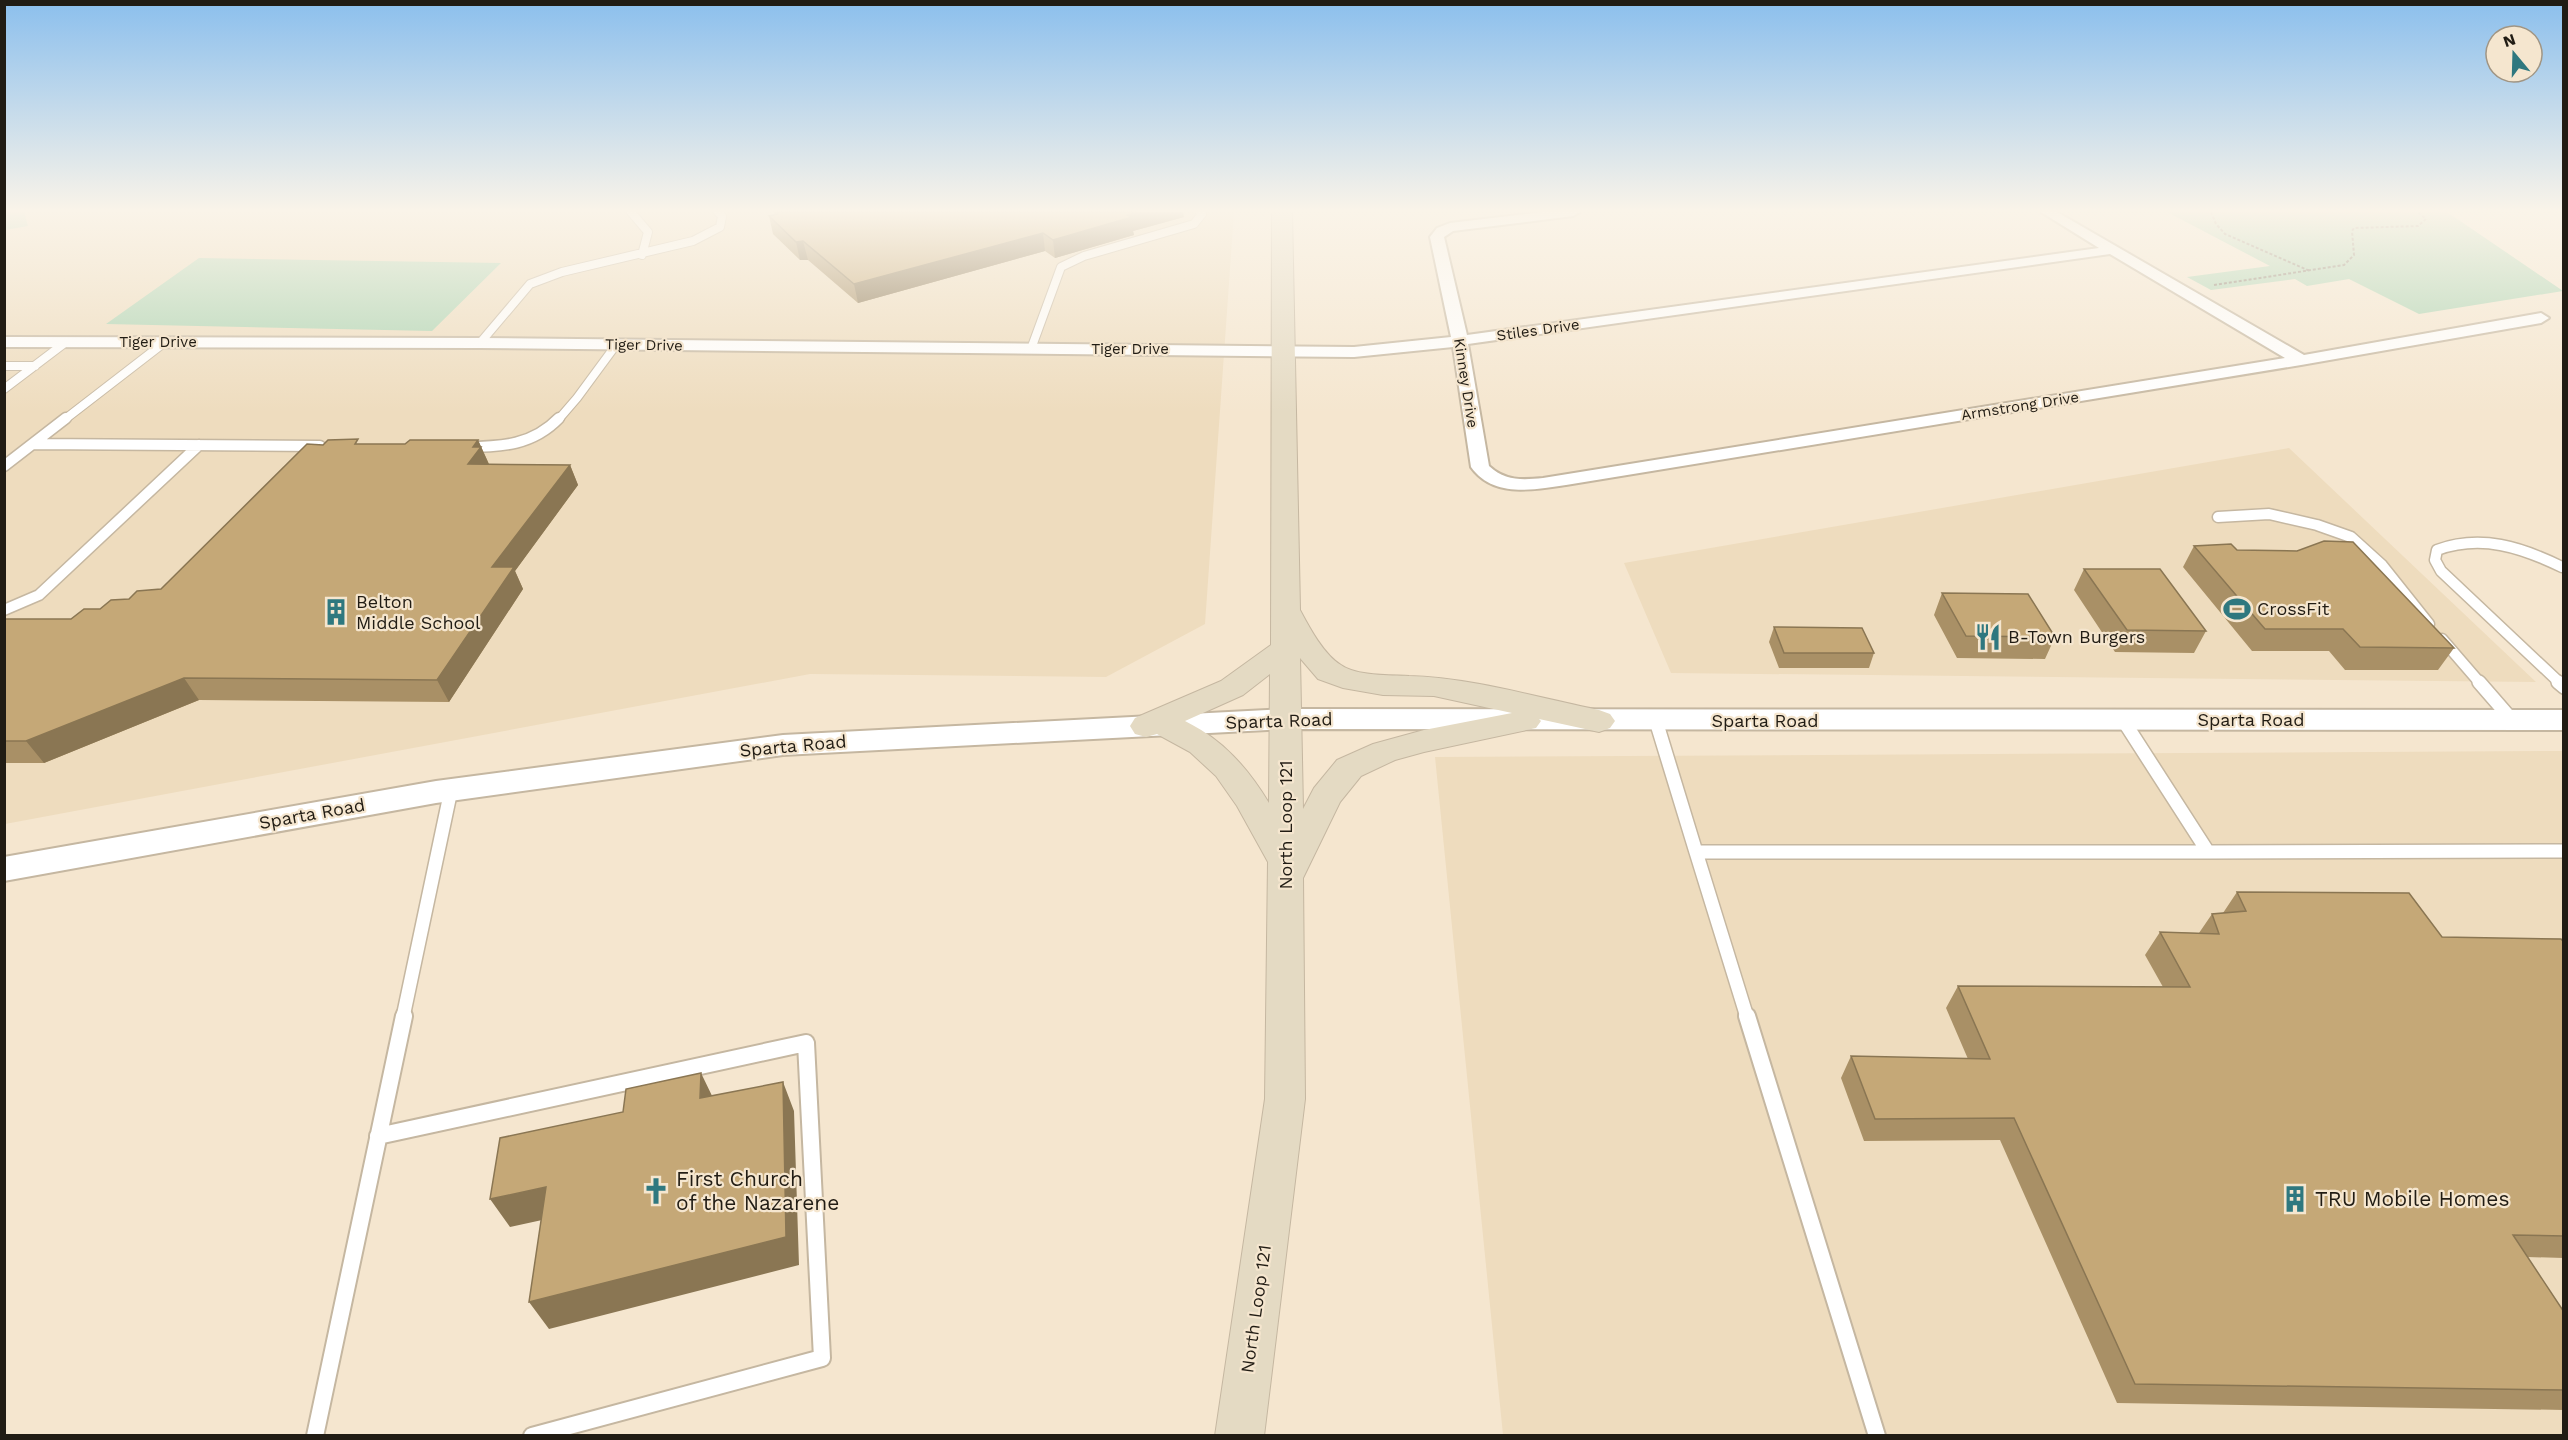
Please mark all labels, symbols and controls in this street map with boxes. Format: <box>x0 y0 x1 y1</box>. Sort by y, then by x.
north arrow <box>2484 24 2544 84</box>
text: N <box>2501 29 2518 51</box>
street label: Stiles Drive <box>1495 315 1581 345</box>
street label: Tiger Drive <box>119 333 197 351</box>
street label: Tiger Drive <box>605 335 683 355</box>
street label: Kinney Drive <box>1450 337 1482 429</box>
street label: Tiger Drive <box>1091 340 1169 358</box>
street label: Armstrong Drive <box>1960 388 2080 424</box>
place label: Belton Middle School <box>356 591 481 633</box>
sports icon: CrossFit <box>2222 594 2252 624</box>
building icon: Belton Middle School <box>321 597 351 627</box>
place label: CrossFit <box>2257 598 2330 619</box>
restaurant icon: B-Town Burgers <box>1973 622 2003 652</box>
place label: B-Town Burgers <box>2008 626 2145 647</box>
street label: Sparta Road <box>1225 708 1333 733</box>
street label: Sparta Road <box>2197 709 2305 730</box>
street label: Sparta Road <box>1711 710 1819 731</box>
street label: Sparta Road <box>739 730 847 761</box>
street label: North Loop 121 <box>1275 760 1296 890</box>
street label: Sparta Road <box>257 794 366 833</box>
place label: First Church of the Nazarene <box>676 1166 839 1215</box>
church icon: First Church of the Nazarene <box>641 1176 671 1206</box>
building icon: TRU Mobile Homes <box>2280 1184 2310 1214</box>
place label: TRU Mobile Homes <box>2315 1186 2510 1211</box>
street label: North Loop 121 <box>1236 1244 1275 1374</box>

